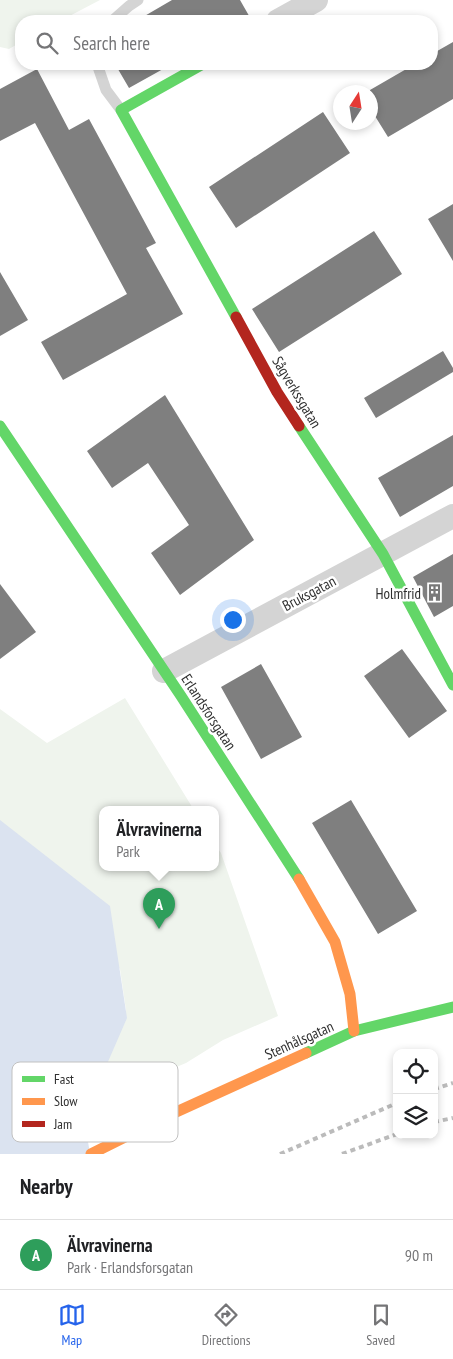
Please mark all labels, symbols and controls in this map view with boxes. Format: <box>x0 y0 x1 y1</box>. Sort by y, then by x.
search box <box>15 15 438 70</box>
icon: search <box>33 29 61 57</box>
text: Search here <box>73 31 150 55</box>
north arrow <box>333 85 378 130</box>
street label: Sågverkssgatan <box>268 353 326 431</box>
street label: Bruksgatan <box>279 571 339 615</box>
building icon: Holmfrid <box>425 583 445 603</box>
place label: Holmfrid <box>376 584 421 603</box>
your location <box>220 607 246 633</box>
street label: Erlandsforsgatan <box>177 670 241 754</box>
popup <box>99 806 219 871</box>
text: Älvravinerna <box>116 817 202 841</box>
text: Park <box>116 841 140 861</box>
pin: A <box>143 888 175 929</box>
street label: Stenhålsgatan <box>262 1016 336 1064</box>
map controls <box>393 1049 438 1139</box>
button: locate <box>393 1049 438 1094</box>
legend <box>12 1062 178 1142</box>
text: Fast <box>54 1070 74 1088</box>
text: Slow <box>54 1092 78 1110</box>
button: layers <box>393 1094 438 1139</box>
text: Jam <box>53 1115 72 1133</box>
text: Nearby <box>20 1173 73 1200</box>
text: Älvravinerna <box>67 1233 153 1257</box>
text: A <box>32 1245 40 1265</box>
text: 90 m <box>405 1245 433 1265</box>
text: Park · Erlandsforsgatan <box>67 1257 193 1277</box>
tab: Map <box>58 1301 86 1349</box>
tab: Directions <box>202 1301 250 1349</box>
tab: Saved <box>366 1301 395 1349</box>

